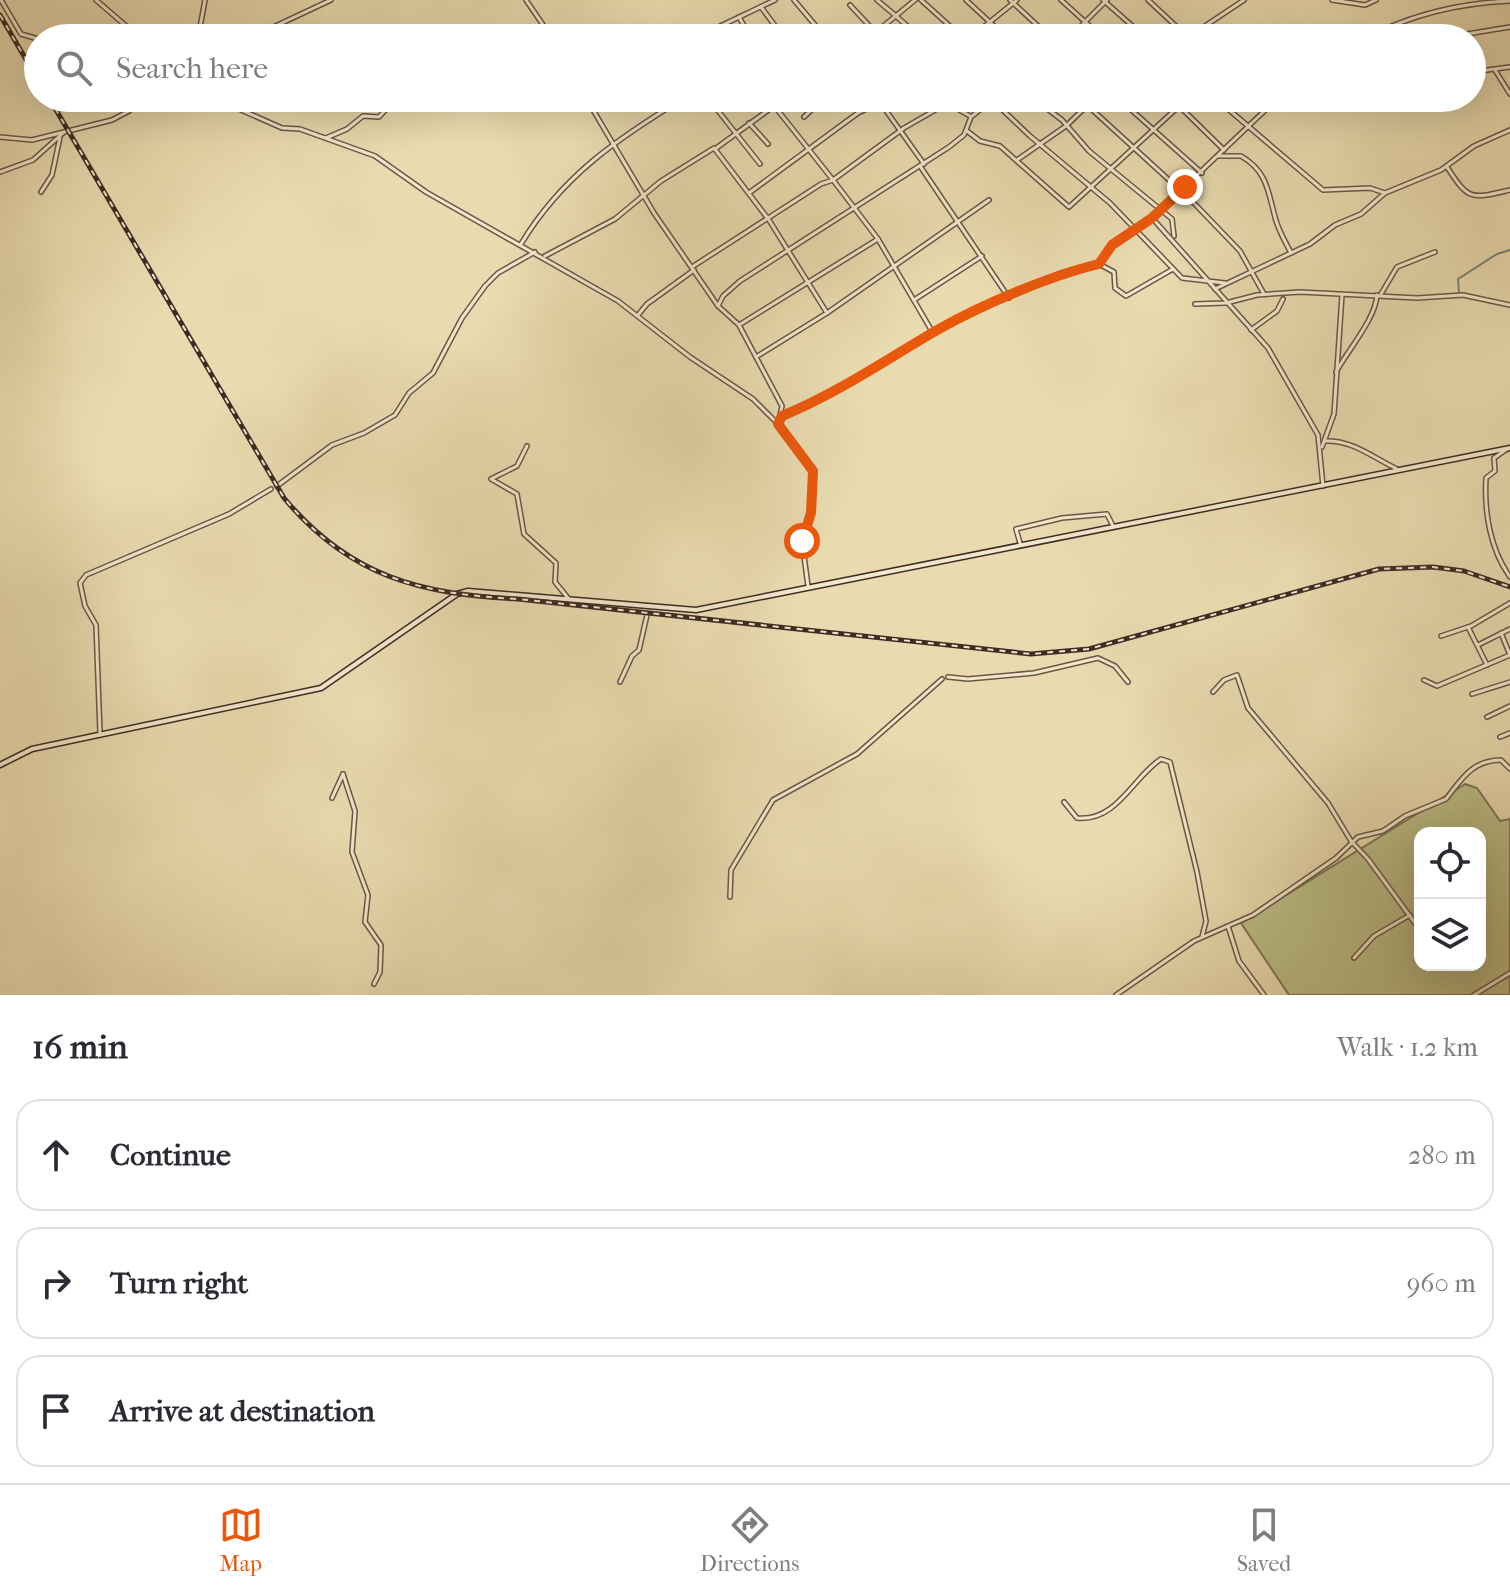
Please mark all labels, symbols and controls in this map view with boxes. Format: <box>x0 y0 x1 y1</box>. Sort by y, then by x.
search box <box>24 24 1486 112</box>
icon: search <box>52 46 96 90</box>
text: Search here <box>116 51 268 86</box>
route end <box>1167 169 1203 205</box>
route start <box>784 523 820 559</box>
map controls <box>1414 827 1486 971</box>
button: locate <box>1414 827 1486 899</box>
button: layers <box>1414 899 1486 971</box>
text: 16 min <box>32 1027 128 1067</box>
text: Walk · 1.2 km <box>1337 1032 1478 1063</box>
icon: ahead <box>34 1133 78 1177</box>
text: Continue <box>110 1138 231 1173</box>
text: 280 m <box>1408 1140 1476 1171</box>
icon: right <box>34 1261 78 1305</box>
text: Turn right <box>110 1266 248 1301</box>
text: 960 m <box>1407 1268 1476 1299</box>
icon: arrive <box>34 1389 78 1433</box>
text: Arrive at destination <box>110 1394 375 1429</box>
tab: Map <box>219 1503 263 1577</box>
tab: Directions <box>700 1503 799 1577</box>
tab: Saved <box>1237 1503 1291 1577</box>

